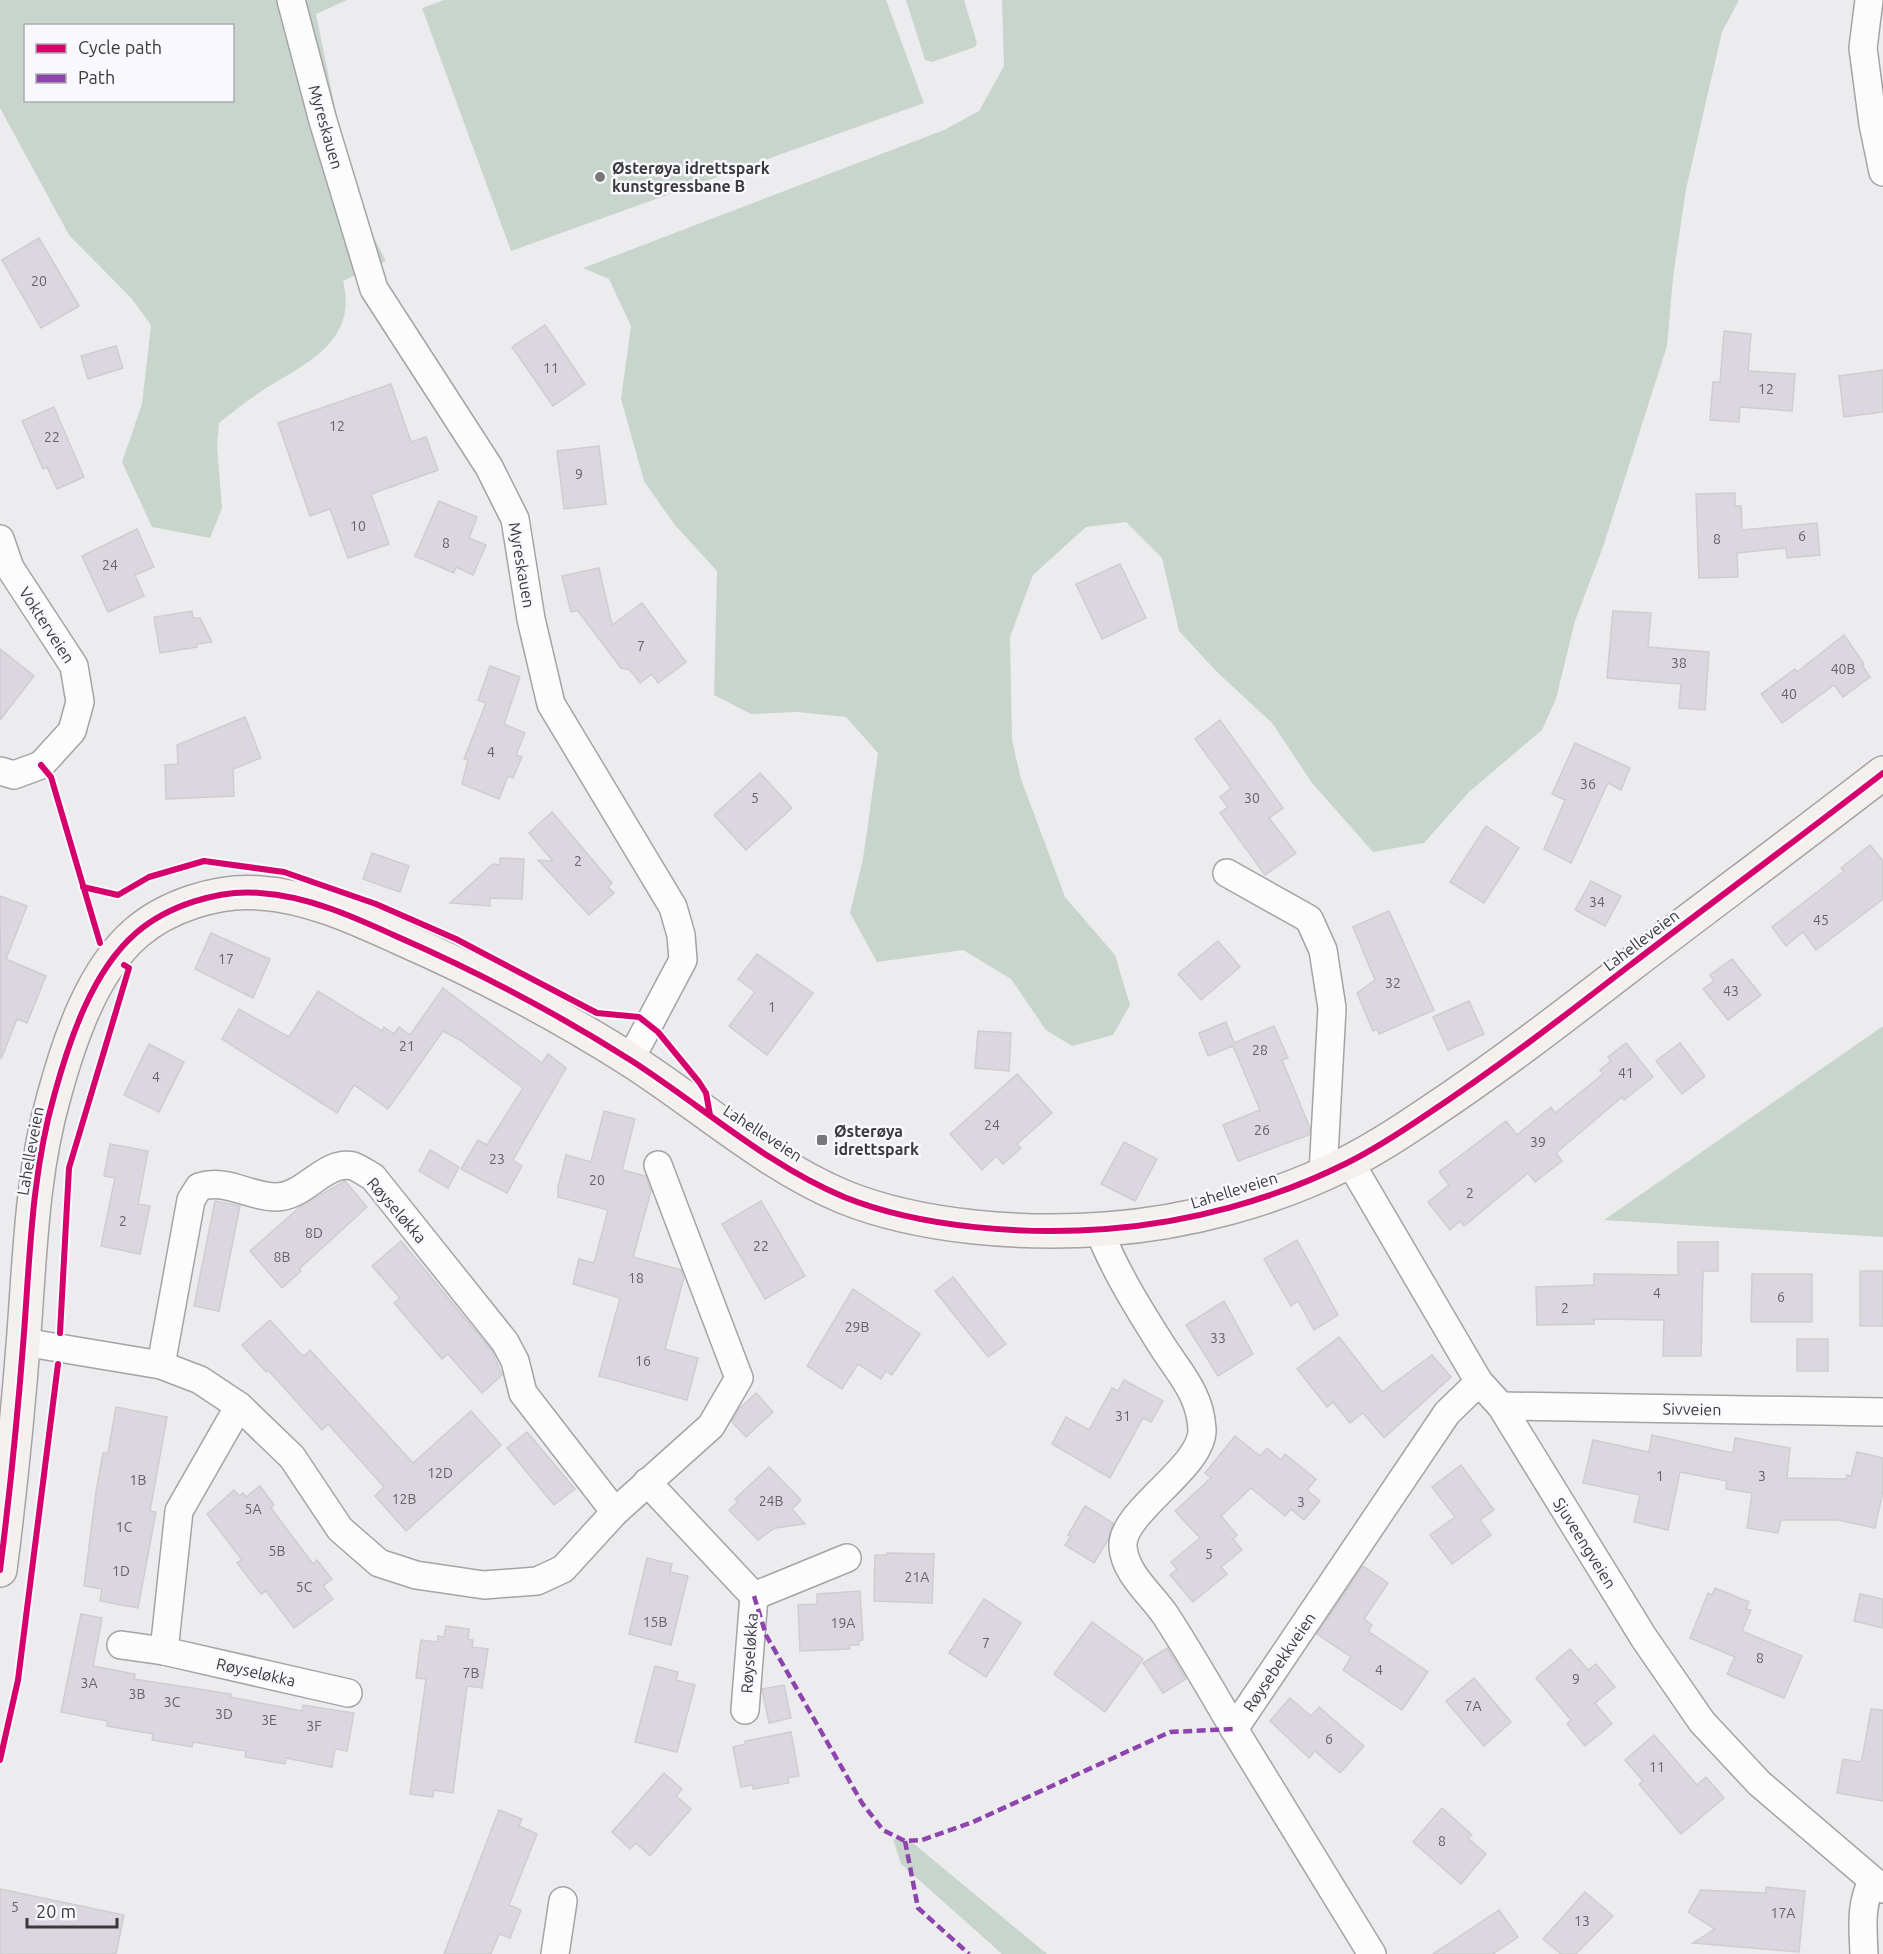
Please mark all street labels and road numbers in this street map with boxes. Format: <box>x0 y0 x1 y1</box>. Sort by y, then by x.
street label: Myreskauen <box>305 83 347 171</box>
street label: Myreskauen <box>506 521 538 609</box>
street label: Vokterveien <box>16 584 78 666</box>
street label: Lahelleveien <box>1600 906 1682 974</box>
street label: Lahelleveien <box>720 1101 806 1165</box>
street label: Lahelleveien <box>13 1105 47 1197</box>
street label: Lahelleveien <box>1188 1168 1280 1212</box>
street label: Røyseløkka <box>364 1174 430 1246</box>
street label: Sivveien <box>1662 1399 1722 1419</box>
street label: Sjuveengveien <box>1550 1494 1620 1592</box>
street label: Røysebekkveien <box>1239 1609 1319 1715</box>
street label: Røyseløkka <box>737 1612 761 1694</box>
street label: Røyseløkka <box>215 1654 297 1690</box>

